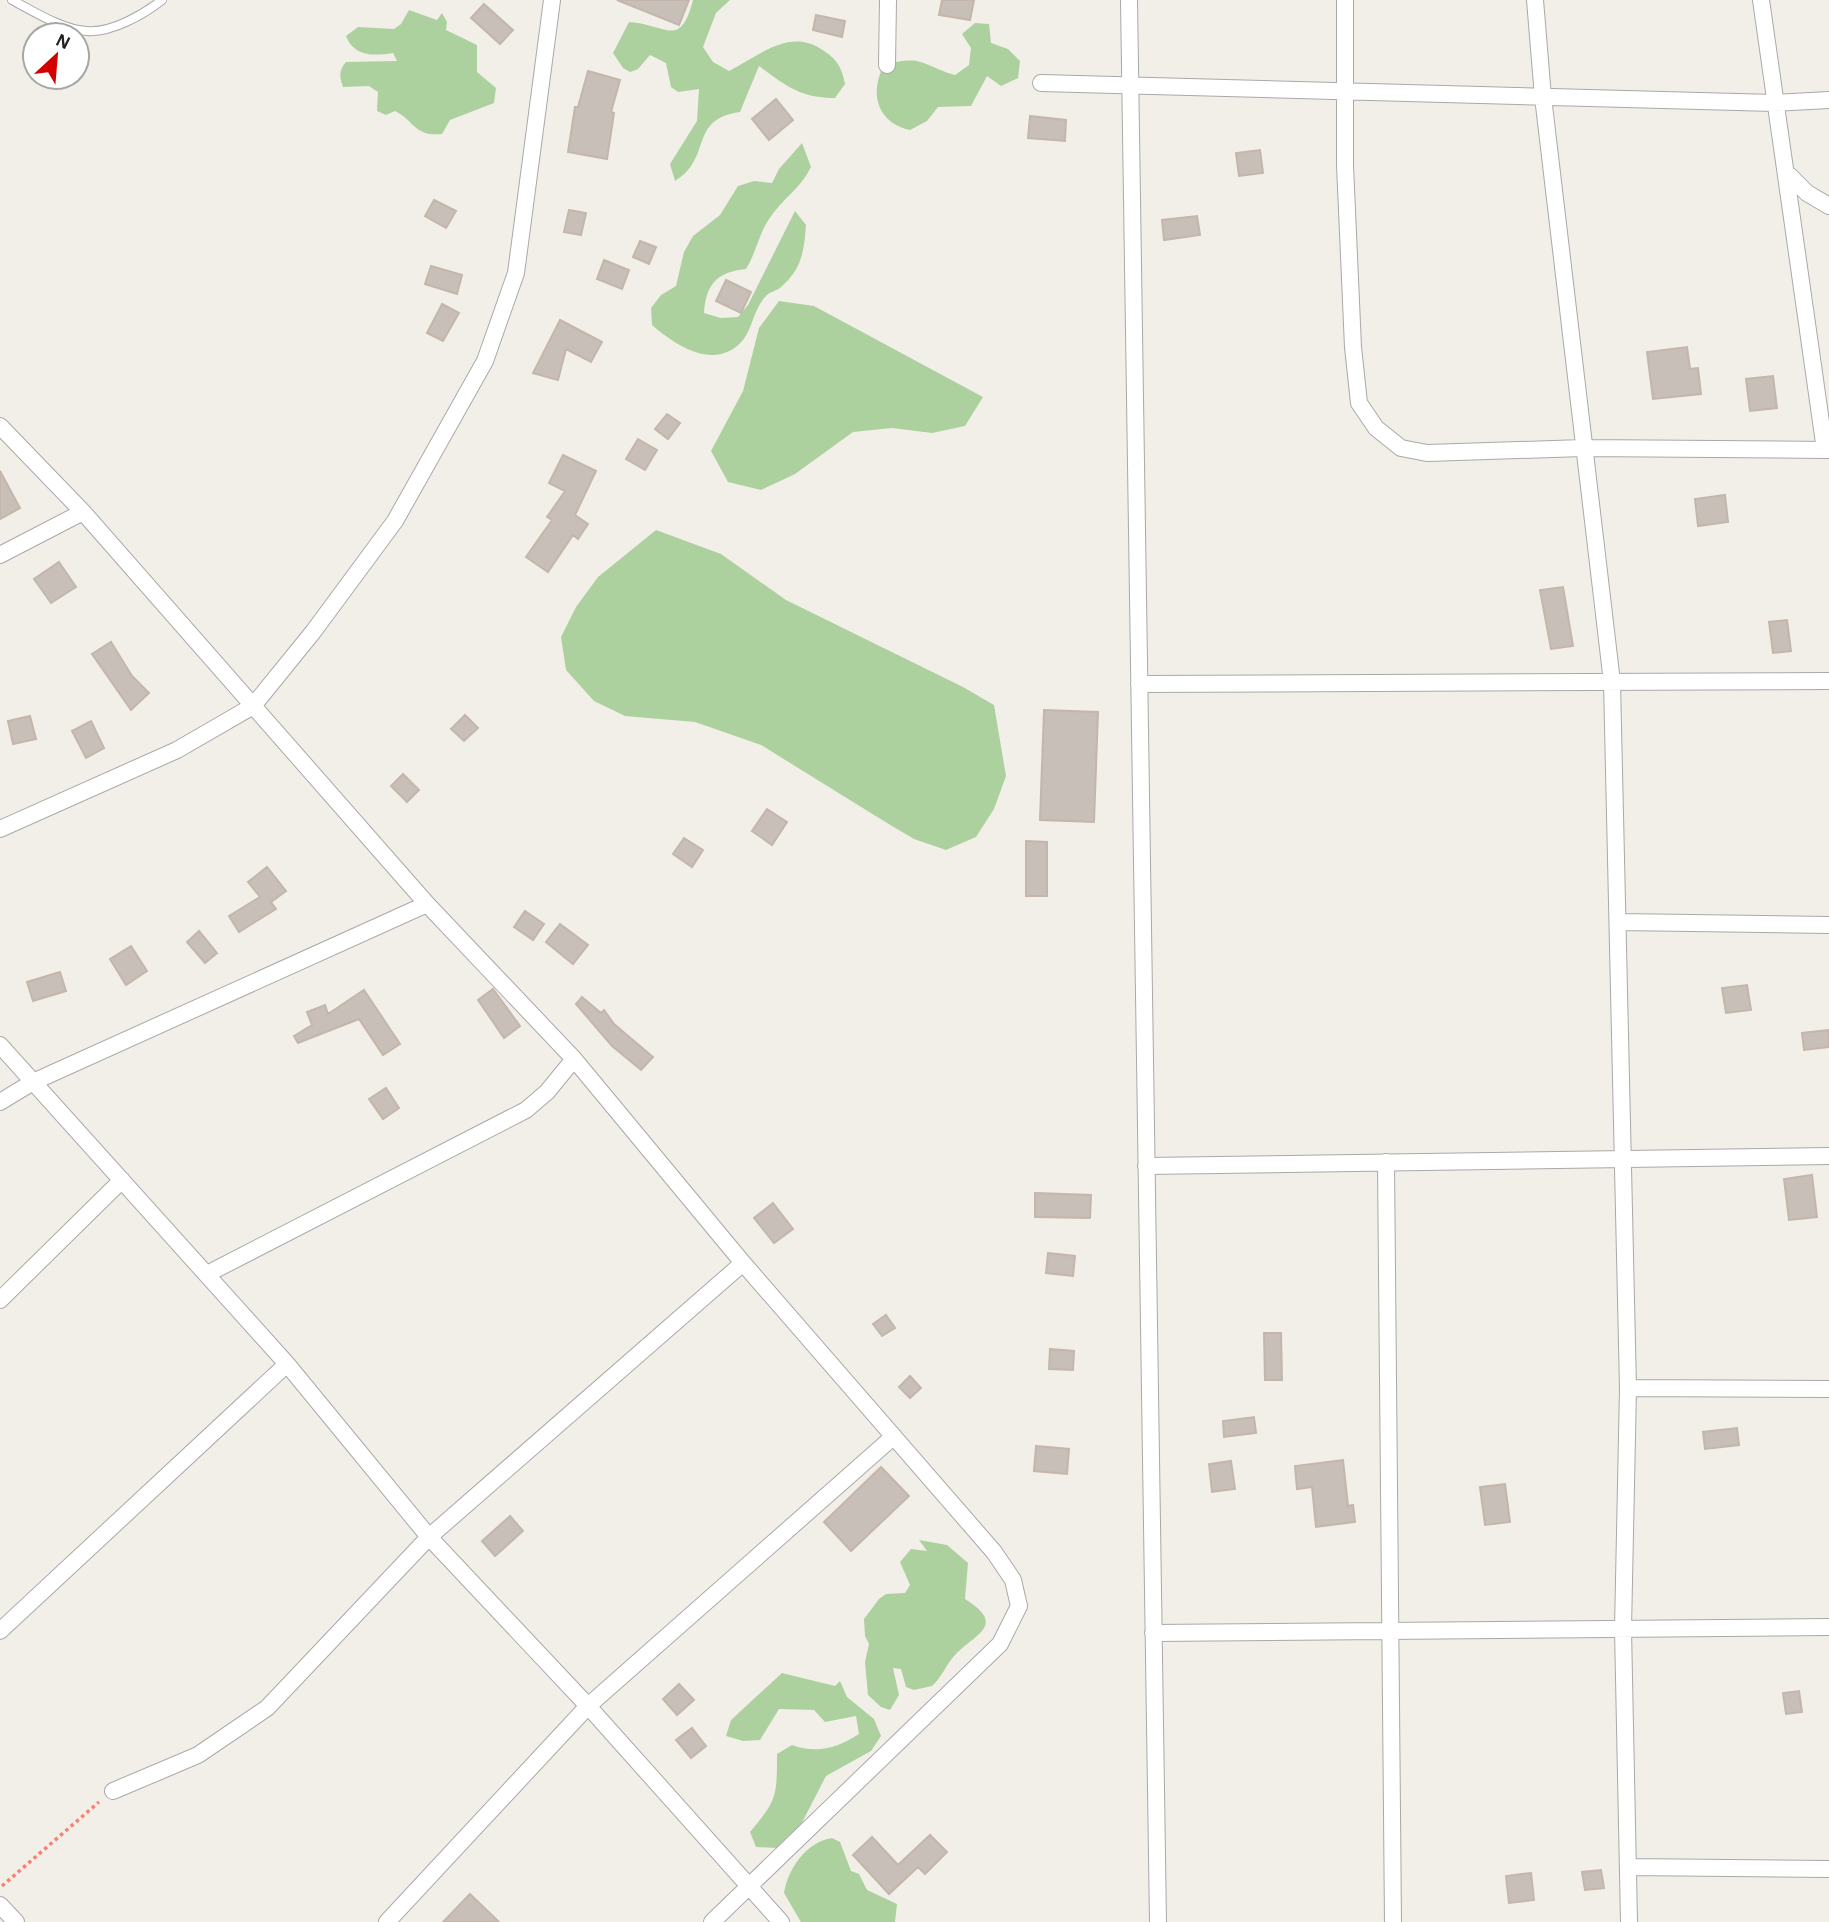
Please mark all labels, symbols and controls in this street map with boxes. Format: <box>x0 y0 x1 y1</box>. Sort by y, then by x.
north arrow <box>21 21 91 91</box>
text: N <box>53 31 73 54</box>

